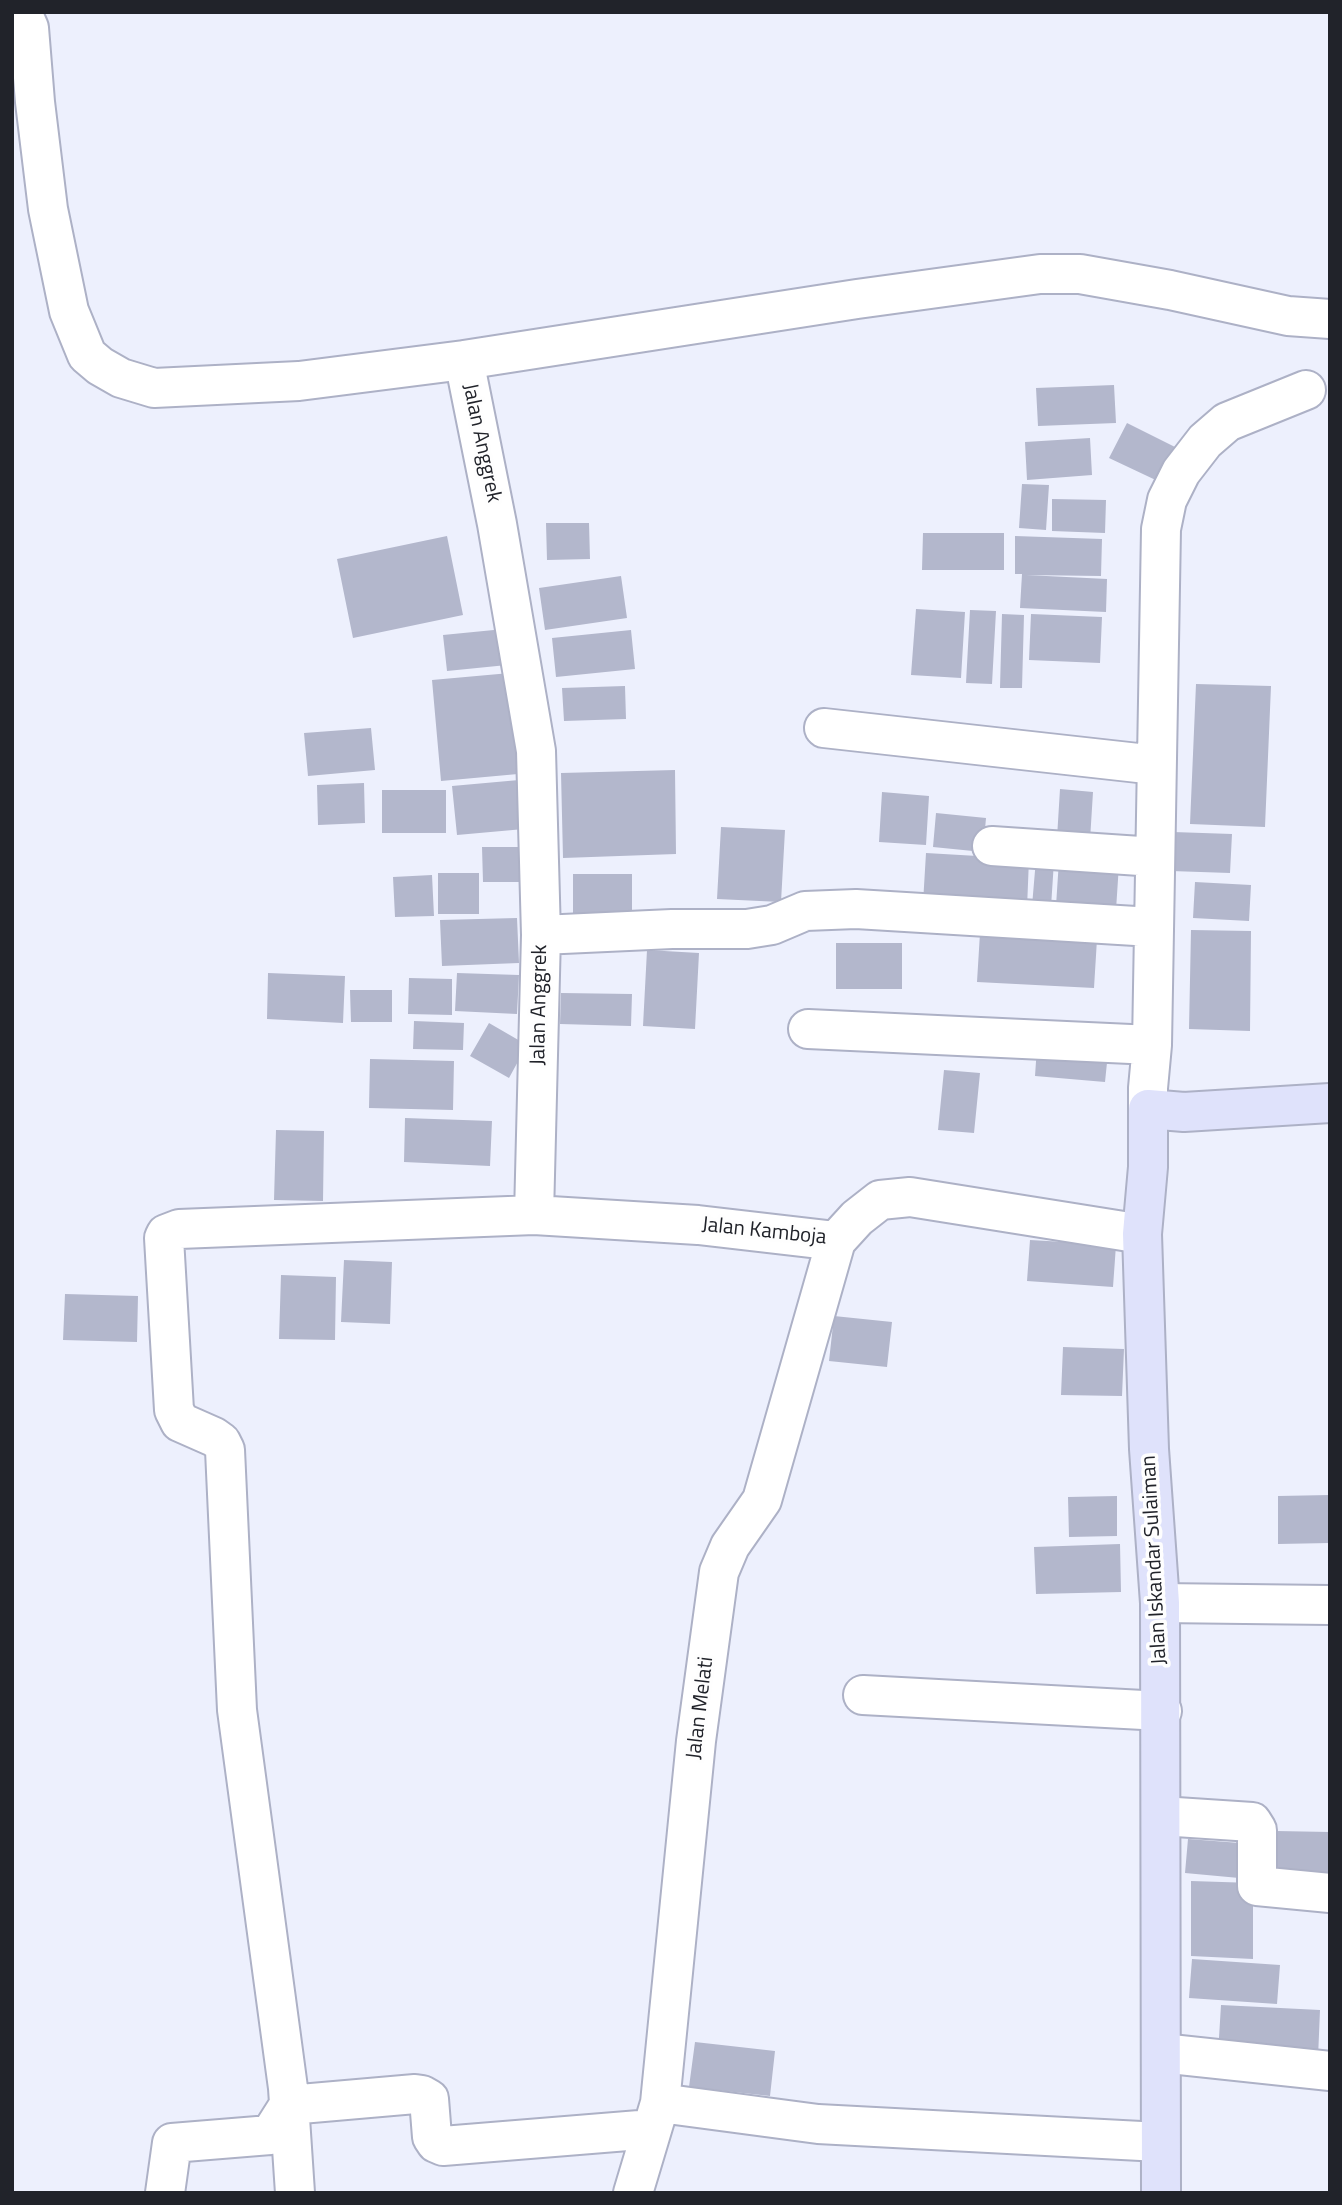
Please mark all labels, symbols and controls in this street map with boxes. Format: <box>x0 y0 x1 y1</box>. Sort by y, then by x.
street label: Jalan Anggrek <box>456 381 506 505</box>
street label: Jalan Anggrek <box>526 944 554 1066</box>
street label: Jalan Kamboja <box>700 1213 828 1251</box>
street label: Jalan Iskandar Sulaiman <box>1137 1455 1173 1665</box>
street label: Jalan Melati <box>682 1655 720 1761</box>

